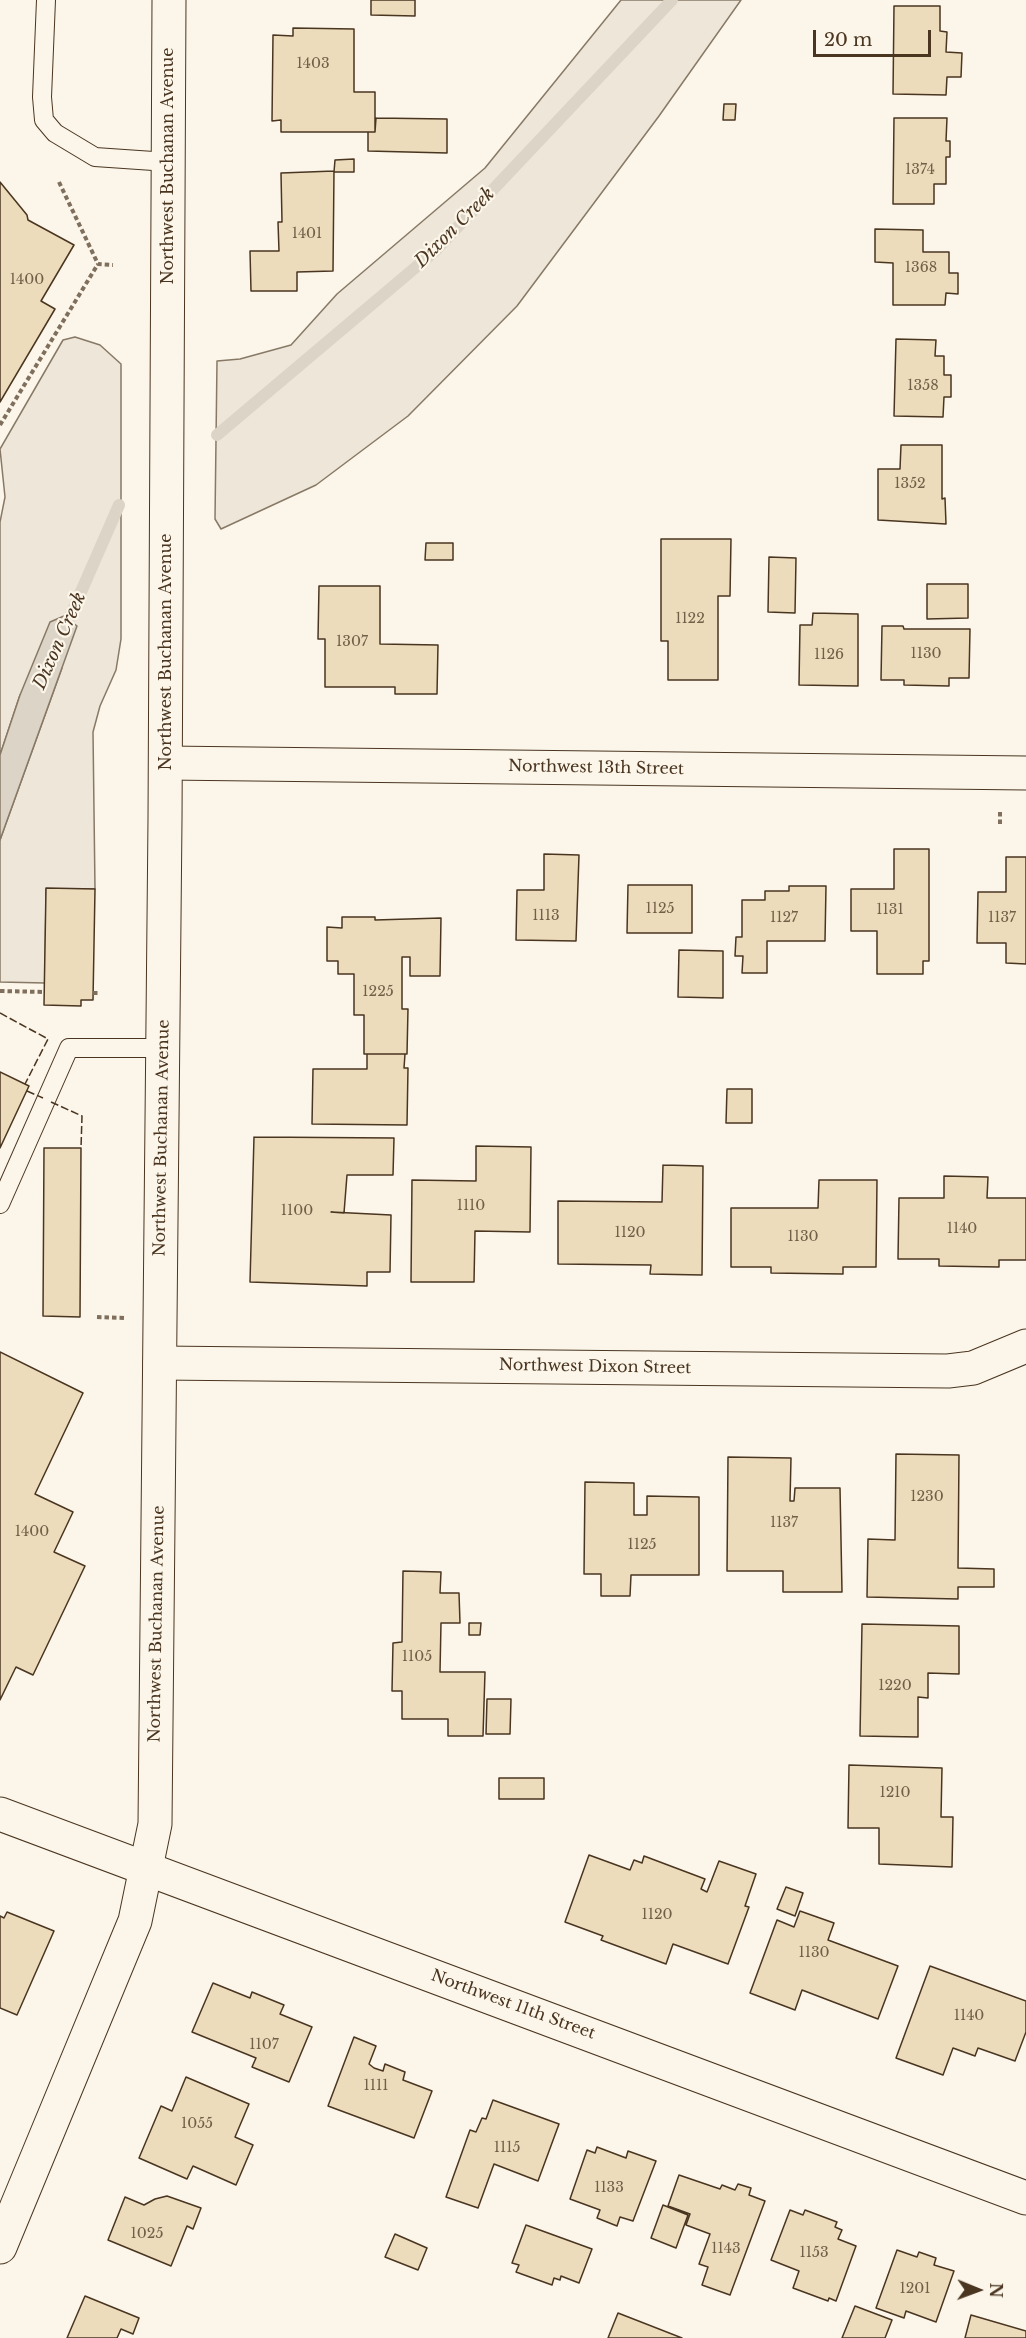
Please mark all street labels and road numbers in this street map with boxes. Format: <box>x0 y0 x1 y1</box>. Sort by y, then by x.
street label: Northwest Buchanan Avenue <box>158 48 178 284</box>
street label: Northwest Buchanan Avenue <box>156 534 176 770</box>
street label: Northwest 13th Street <box>508 757 684 779</box>
street label: Northwest Buchanan Avenue <box>150 1019 174 1257</box>
street label: Northwest Dixon Street <box>499 1356 691 1378</box>
street label: Northwest Buchanan Avenue <box>145 1505 169 1743</box>
street label: Northwest 11th Street <box>428 1966 598 2044</box>

